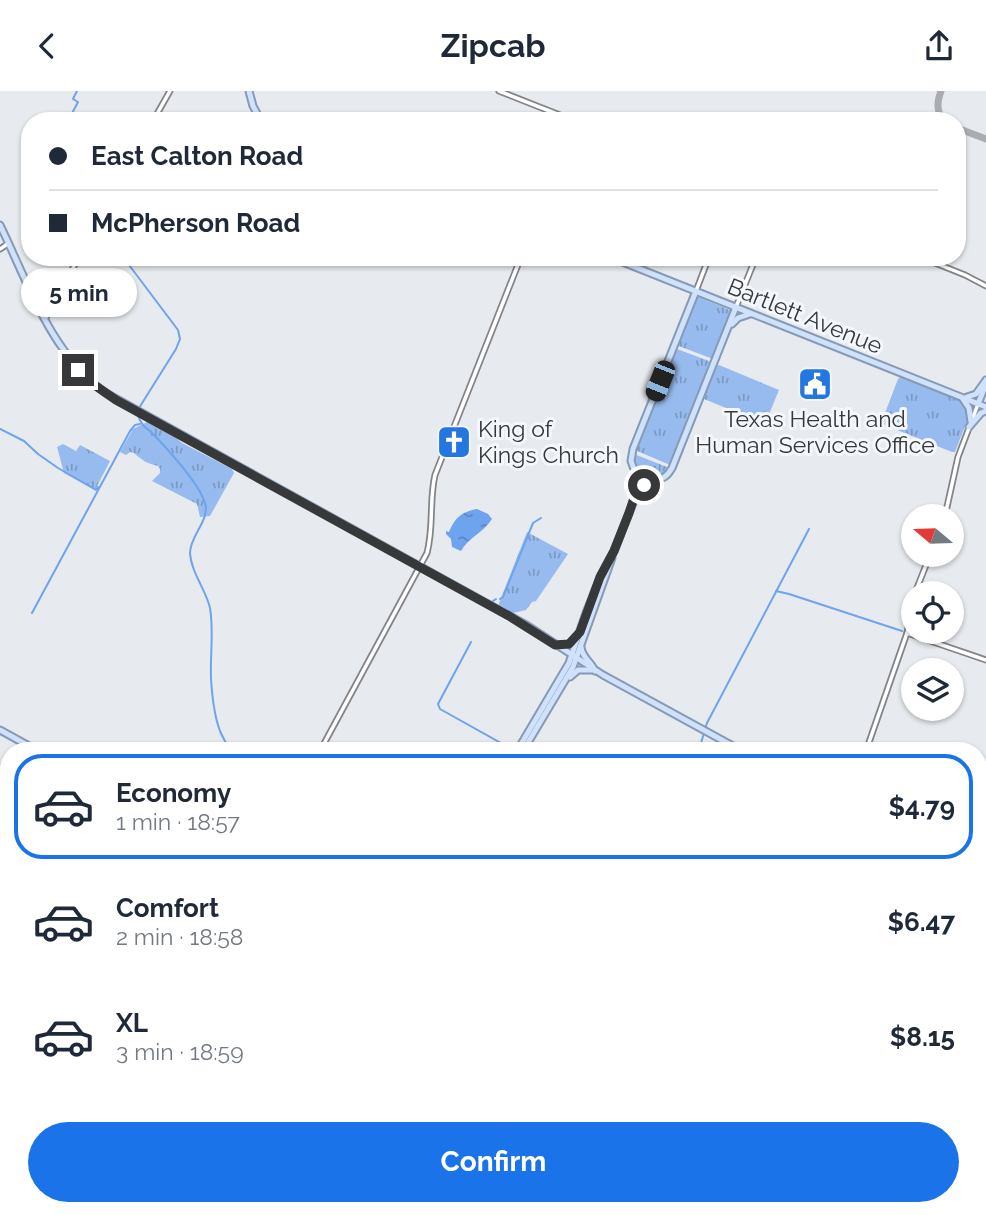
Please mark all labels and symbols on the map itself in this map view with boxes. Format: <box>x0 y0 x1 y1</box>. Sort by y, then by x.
callout: 5 min <box>20 268 136 317</box>
street label: Bartlett Avenue <box>724 272 887 359</box>
route end <box>62 354 94 386</box>
car <box>643 358 678 404</box>
public building icon: Texas Health and Human Services Office <box>796 365 834 403</box>
place label: Texas Health and Human Services Office <box>695 405 935 458</box>
place label: King of Kings Church <box>478 415 619 468</box>
church icon: King of Kings Church <box>435 423 473 461</box>
route start <box>628 469 660 501</box>
north arrow <box>901 504 964 567</box>

